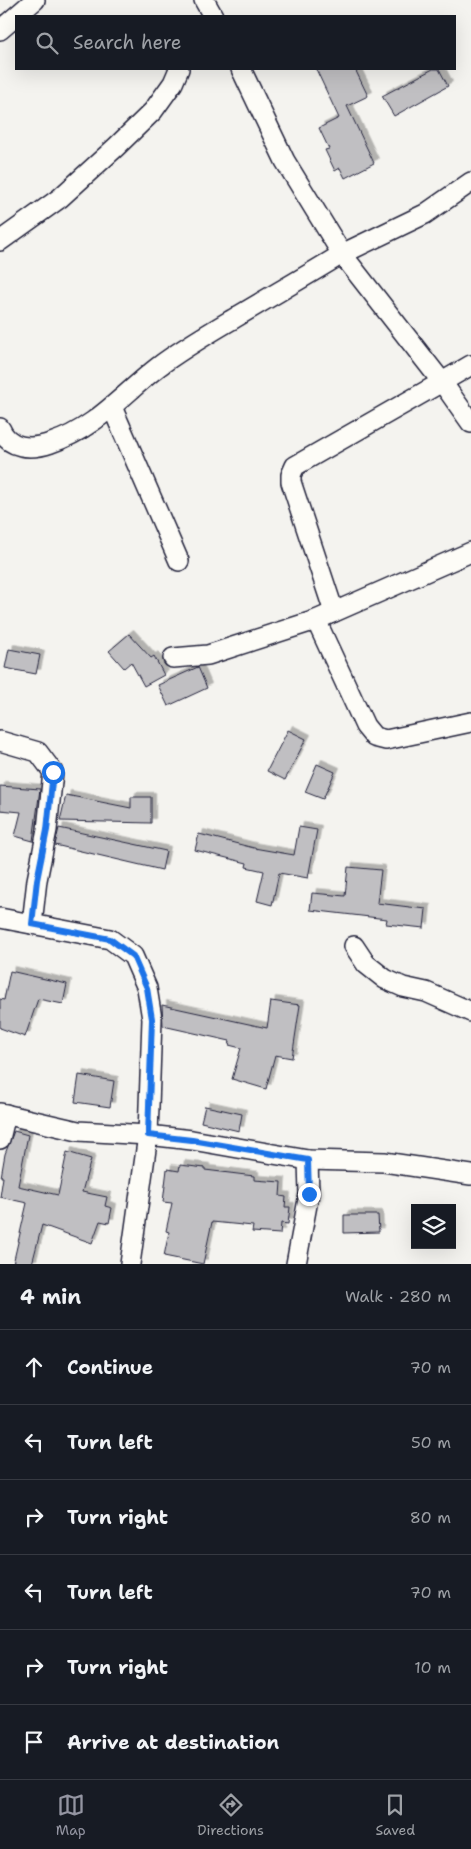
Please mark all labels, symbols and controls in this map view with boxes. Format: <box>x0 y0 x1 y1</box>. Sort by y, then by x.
search box <box>15 15 456 70</box>
icon: search <box>33 29 61 57</box>
text: Search here <box>73 30 182 55</box>
route start <box>42 761 65 784</box>
route end <box>298 1183 321 1206</box>
map controls <box>411 1204 456 1249</box>
button: layers <box>411 1204 456 1249</box>
text: 4 min <box>20 1283 81 1311</box>
text: Walk · 280 m <box>345 1286 451 1307</box>
icon: ahead <box>20 1353 48 1381</box>
text: Continue <box>67 1355 153 1380</box>
text: 70 m <box>410 1357 451 1378</box>
icon: left <box>20 1428 48 1456</box>
text: Turn left <box>67 1430 153 1455</box>
text: 50 m <box>411 1432 451 1453</box>
icon: right <box>20 1503 48 1531</box>
text: Turn right <box>67 1505 168 1530</box>
text: 80 m <box>410 1507 451 1528</box>
icon: left <box>20 1578 48 1606</box>
text: Turn left <box>67 1580 153 1605</box>
text: 70 m <box>410 1582 451 1603</box>
icon: right <box>20 1653 48 1681</box>
text: Turn right <box>67 1655 168 1680</box>
text: 10 m <box>414 1657 451 1678</box>
icon: arrive <box>20 1728 48 1756</box>
text: Arrive at destination <box>67 1730 279 1755</box>
tab: Map <box>56 1791 86 1839</box>
tab: Directions <box>197 1791 264 1839</box>
tab: Saved <box>376 1791 415 1839</box>

